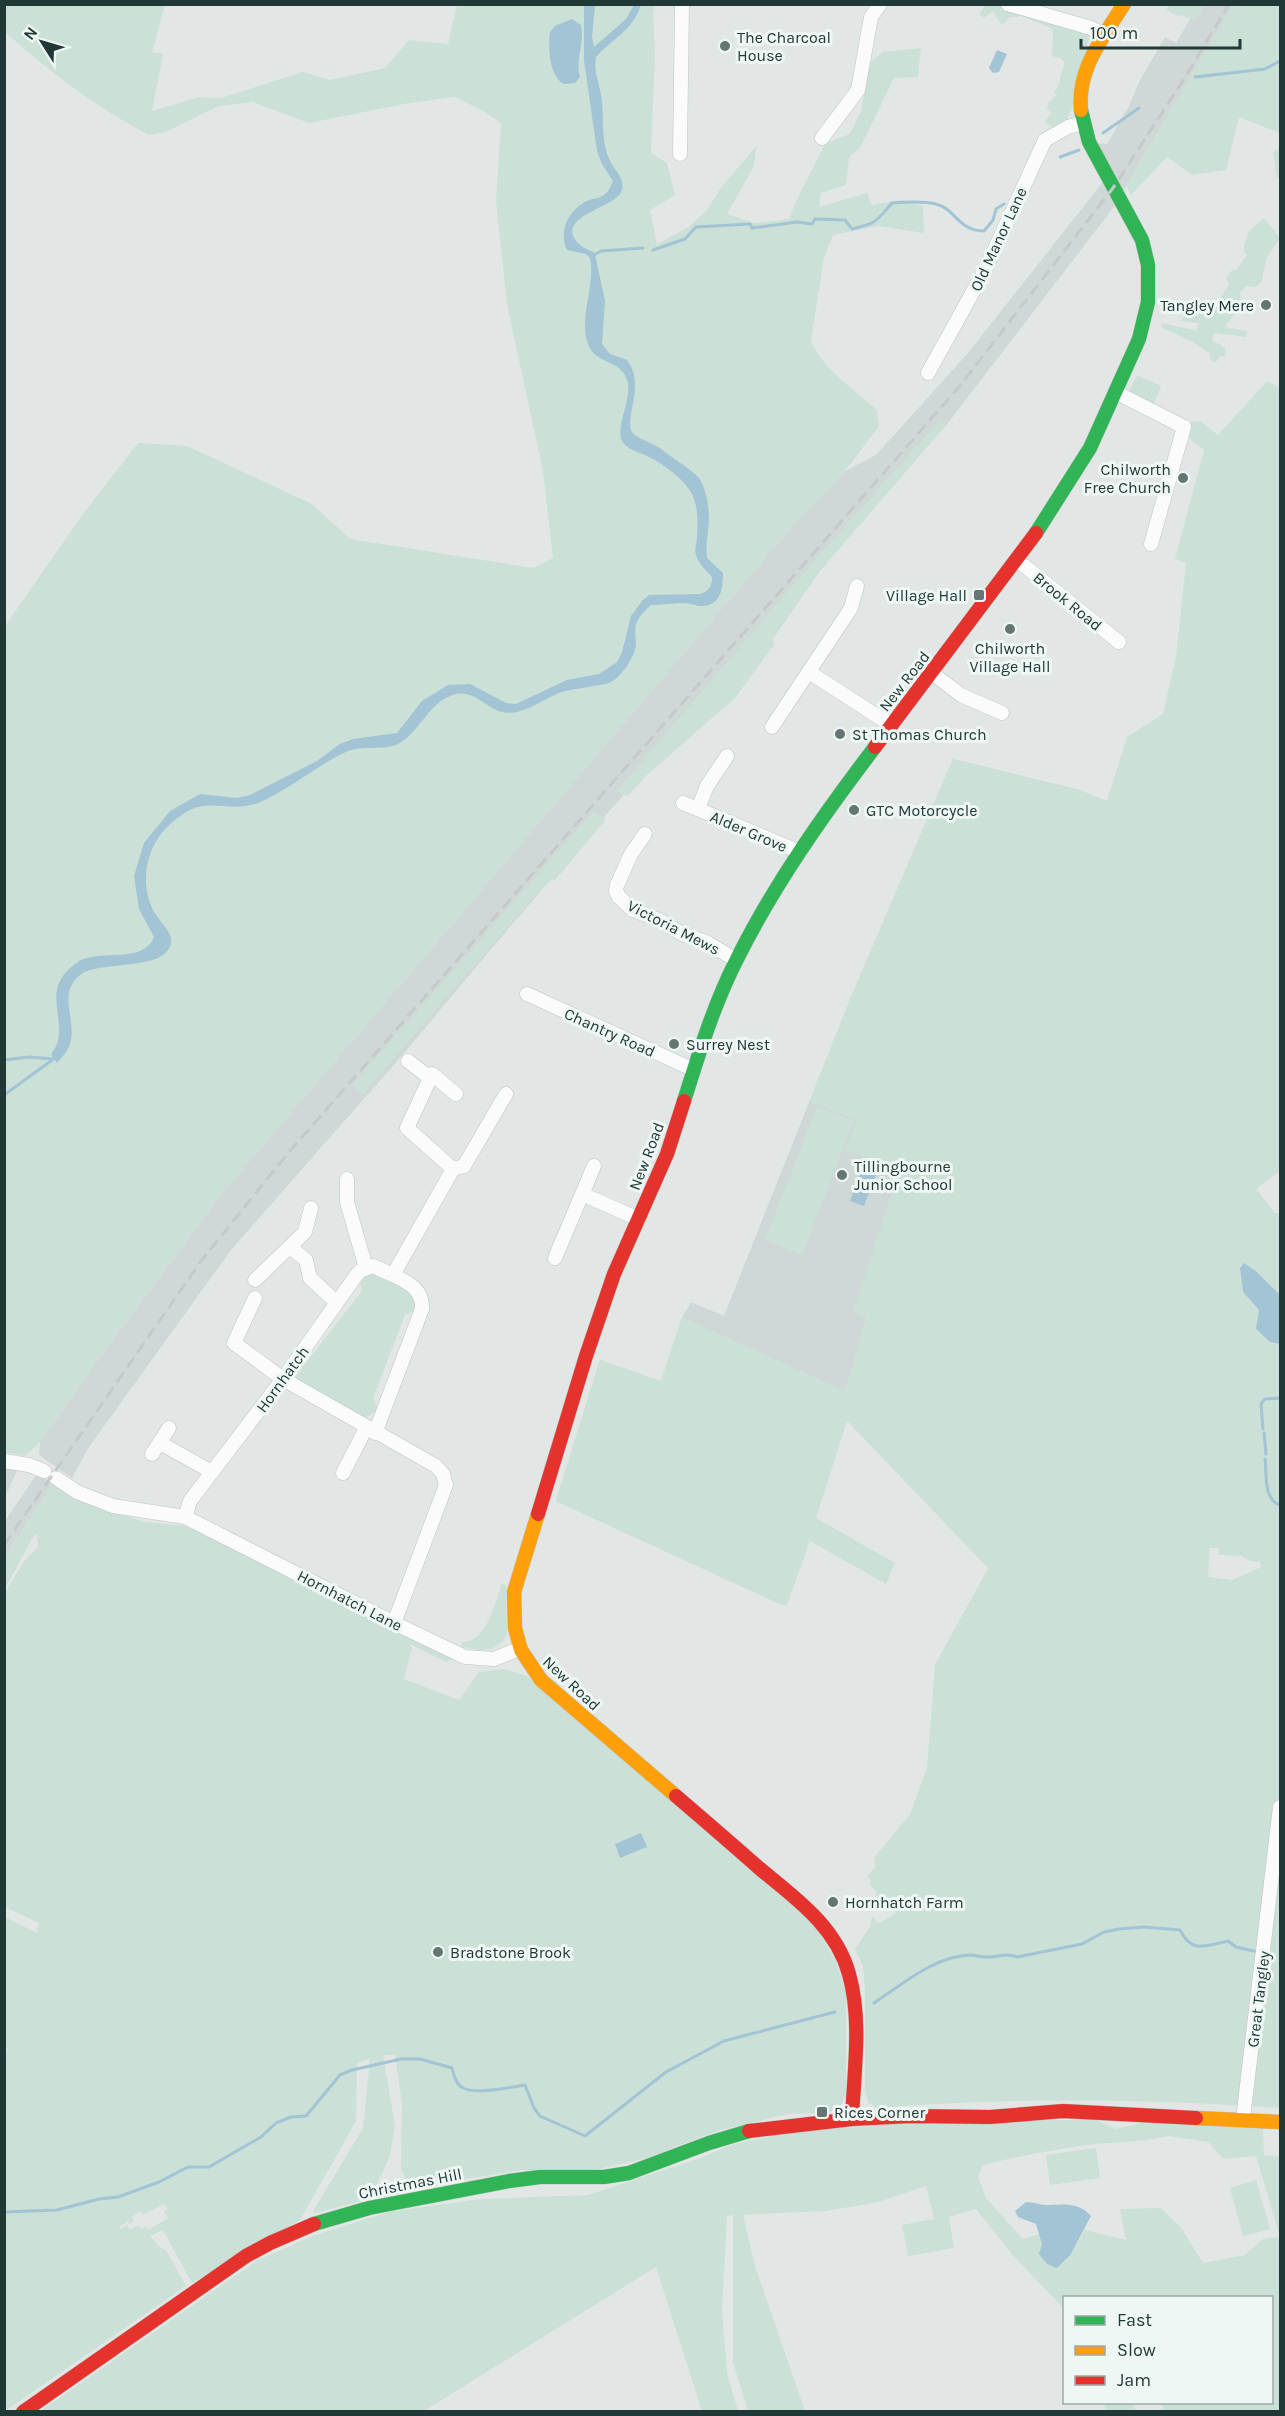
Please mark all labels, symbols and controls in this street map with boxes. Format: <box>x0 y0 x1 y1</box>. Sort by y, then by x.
north arrow <box>12 12 72 72</box>
scale bar <box>1081 12 1240 50</box>
text: 100 m <box>1090 22 1138 44</box>
text: N <box>19 23 41 44</box>
place label: The Charcoal House <box>737 28 831 65</box>
marker: The Charcoal House <box>718 39 732 53</box>
street label: Old Manor Lane <box>966 184 1031 294</box>
place label: Tangley Mere <box>1160 296 1254 315</box>
marker: Tangley Mere <box>1259 298 1273 312</box>
place label: Chilworth Free Church <box>1084 460 1171 497</box>
marker: Chilworth Free Church <box>1176 471 1190 485</box>
street label: Brook Road <box>1030 568 1106 635</box>
place label: Village Hall <box>886 586 967 605</box>
marker: Village Hall <box>972 588 986 602</box>
marker: Chilworth Village Hall <box>1003 622 1017 636</box>
place label: Chilworth Village Hall <box>969 639 1051 676</box>
street label: New Road <box>875 647 934 715</box>
place label: St Thomas Church <box>852 725 987 744</box>
marker: St Thomas Church <box>833 727 847 741</box>
place label: GTC Motorcycle <box>866 801 977 820</box>
marker: GTC Motorcycle <box>847 803 861 817</box>
street label: Alder Grove <box>707 807 790 856</box>
street label: Victoria Mews <box>624 896 723 959</box>
street label: Chantry Road <box>561 1004 658 1061</box>
place label: Surrey Nest <box>686 1035 770 1054</box>
marker: Surrey Nest <box>667 1037 681 1051</box>
street label: New Road <box>625 1119 668 1193</box>
place label: Tillingbourne Junior School <box>854 1157 952 1194</box>
marker: Tillingbourne Junior School <box>835 1168 849 1182</box>
street label: Hornhatch <box>252 1342 313 1416</box>
street label: Hornhatch Lane <box>294 1566 405 1635</box>
street label: New Road <box>539 1652 604 1715</box>
place label: Hornhatch Farm <box>845 1893 964 1912</box>
marker: Hornhatch Farm <box>826 1895 840 1909</box>
place label: Bradstone Brook <box>450 1943 571 1962</box>
marker: Bradstone Brook <box>431 1945 445 1959</box>
street label: Great Tangley <box>1243 1949 1274 2048</box>
place label: Rices Corner <box>834 2103 925 2122</box>
marker: Rices Corner <box>815 2105 829 2119</box>
street label: Christmas Hill <box>357 2164 463 2203</box>
legend <box>1063 2296 1273 2404</box>
text: Fast <box>1117 2309 1152 2331</box>
text: Slow <box>1117 2339 1156 2361</box>
text: Jam <box>1117 2369 1151 2391</box>

